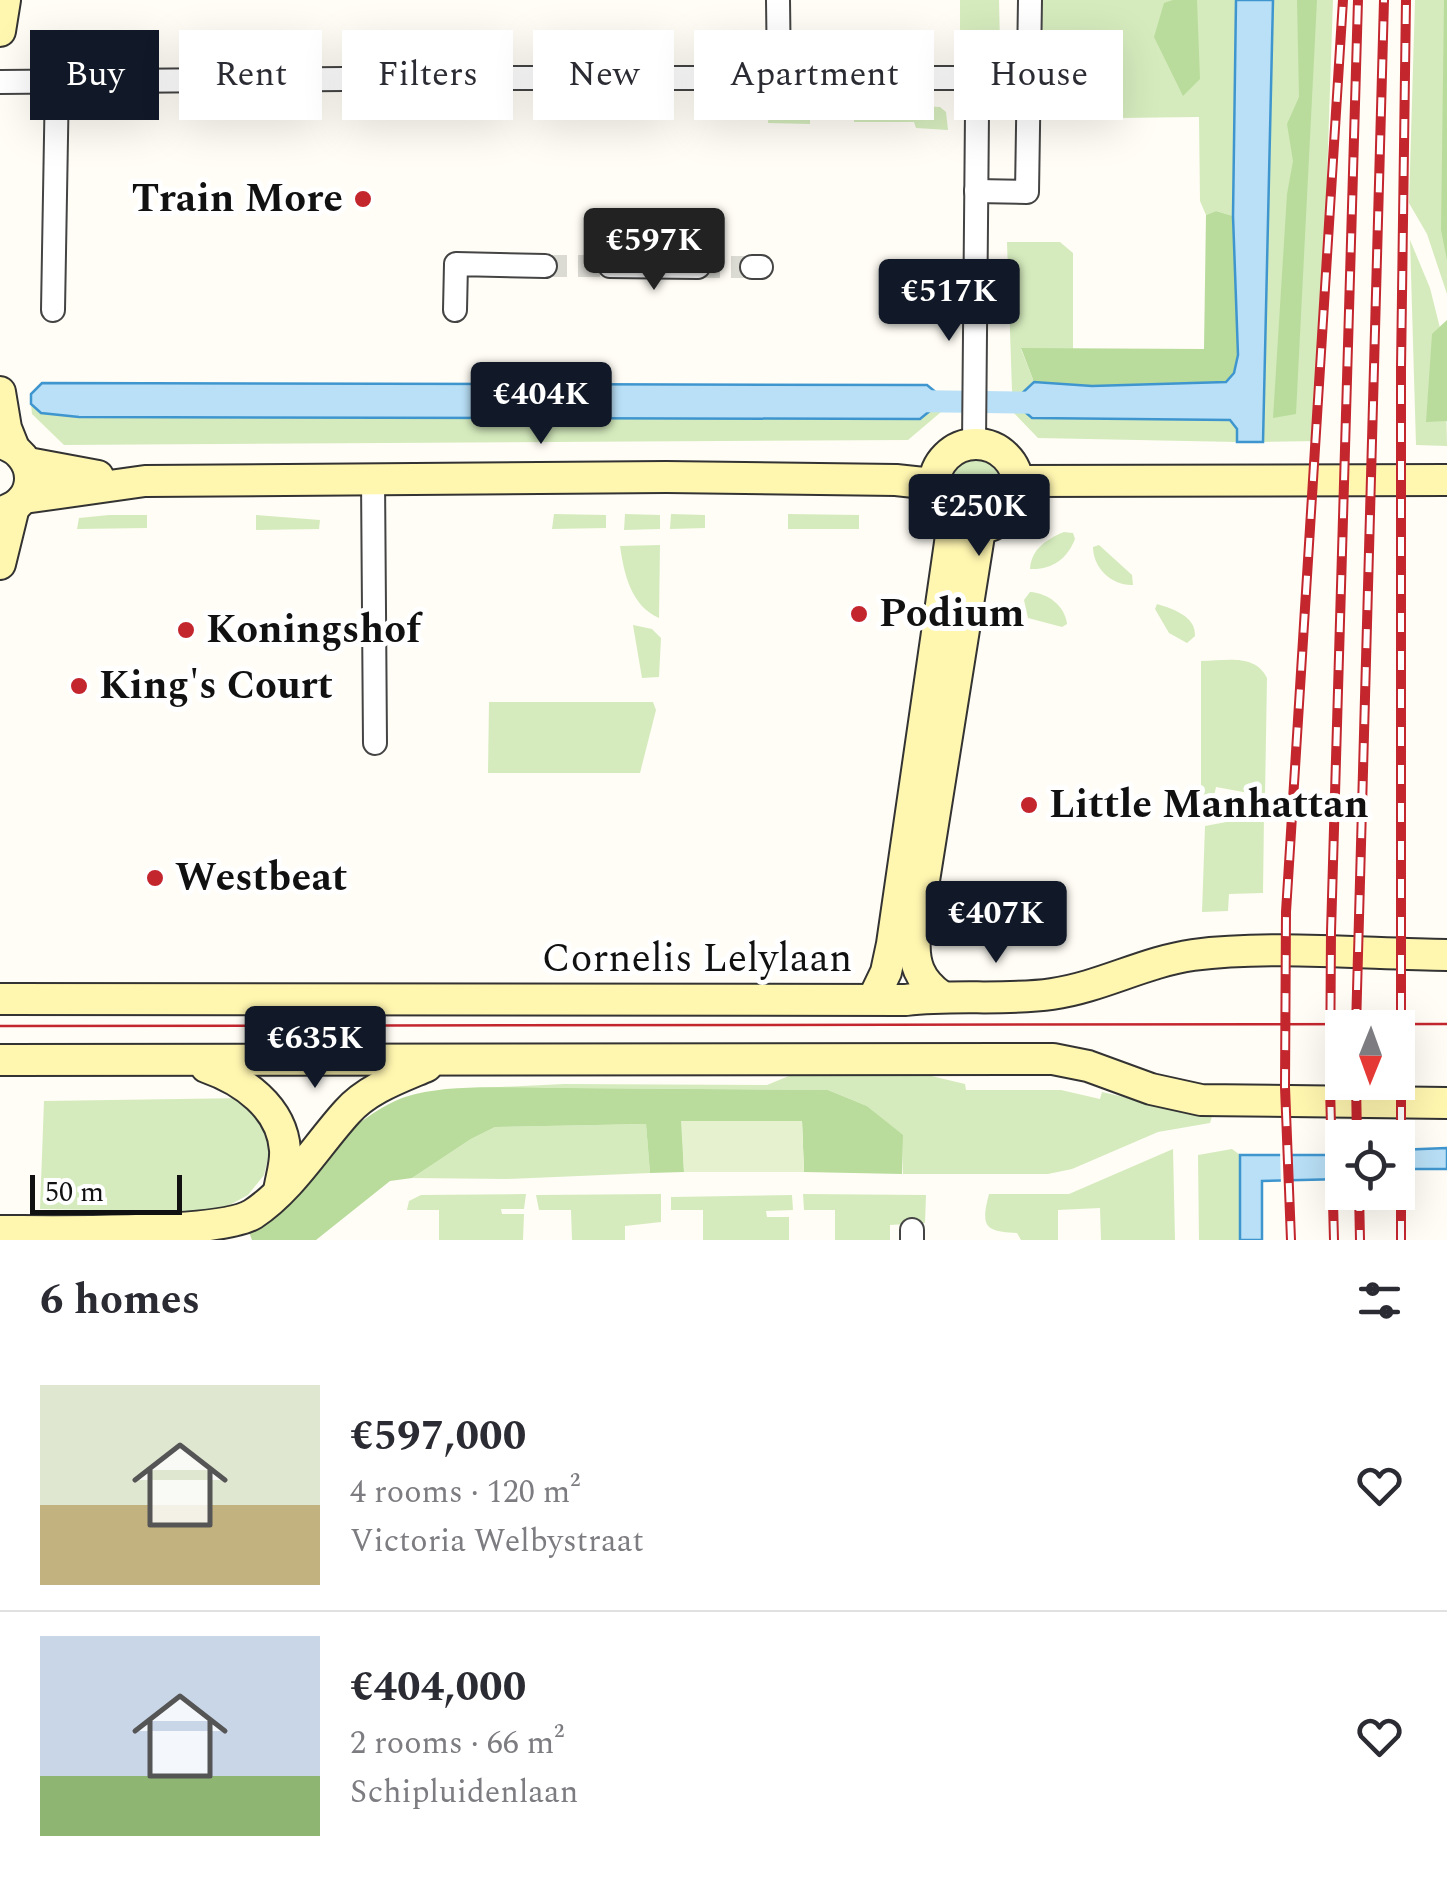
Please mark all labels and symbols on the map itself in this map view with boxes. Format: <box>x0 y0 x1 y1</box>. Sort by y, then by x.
place label: Train More <box>132 169 343 230</box>
marker: Train More <box>352 188 374 210</box>
pin: €597K <box>584 208 724 293</box>
pin: €517K <box>879 259 1019 344</box>
pin: €404K <box>471 362 611 447</box>
pin: €250K <box>909 474 1049 559</box>
place label: Podium <box>879 584 1025 645</box>
place label: Koningshof <box>206 600 423 661</box>
marker: Podium <box>848 603 870 625</box>
marker: Koningshof <box>175 619 197 641</box>
place label: King's Court <box>99 656 333 717</box>
marker: King's Court <box>68 675 90 697</box>
place label: Little Manhattan <box>1049 775 1369 836</box>
marker: Little Manhattan <box>1018 794 1040 816</box>
place label: Westbeat <box>175 848 348 909</box>
marker: Westbeat <box>144 867 166 889</box>
pin: €407K <box>926 881 1066 966</box>
street label: Cornelis Lelylaan <box>542 929 852 990</box>
pin: €635K <box>245 1006 385 1091</box>
north arrow <box>1325 1010 1415 1100</box>
scale bar <box>30 1170 182 1214</box>

